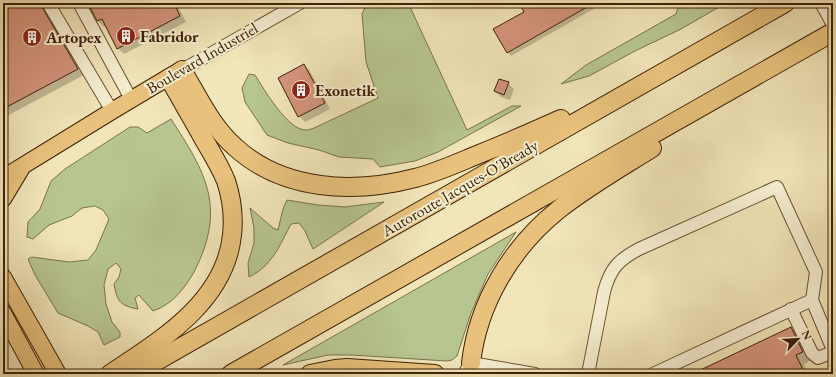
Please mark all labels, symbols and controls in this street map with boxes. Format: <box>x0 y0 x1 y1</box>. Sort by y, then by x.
street label: Boulevard Industriel <box>142 17 262 98</box>
building icon: Fabridor <box>115 25 137 47</box>
building icon: Artopex <box>21 26 43 48</box>
place label: Fabridor <box>140 26 199 47</box>
place label: Artopex <box>45 27 102 48</box>
building icon: Exonetik <box>290 79 312 101</box>
place label: Exonetik <box>315 80 375 101</box>
street label: Autoroute Jacques-O'Bready <box>377 134 543 242</box>
north arrow <box>778 319 818 359</box>
text: N <box>799 328 815 342</box>

